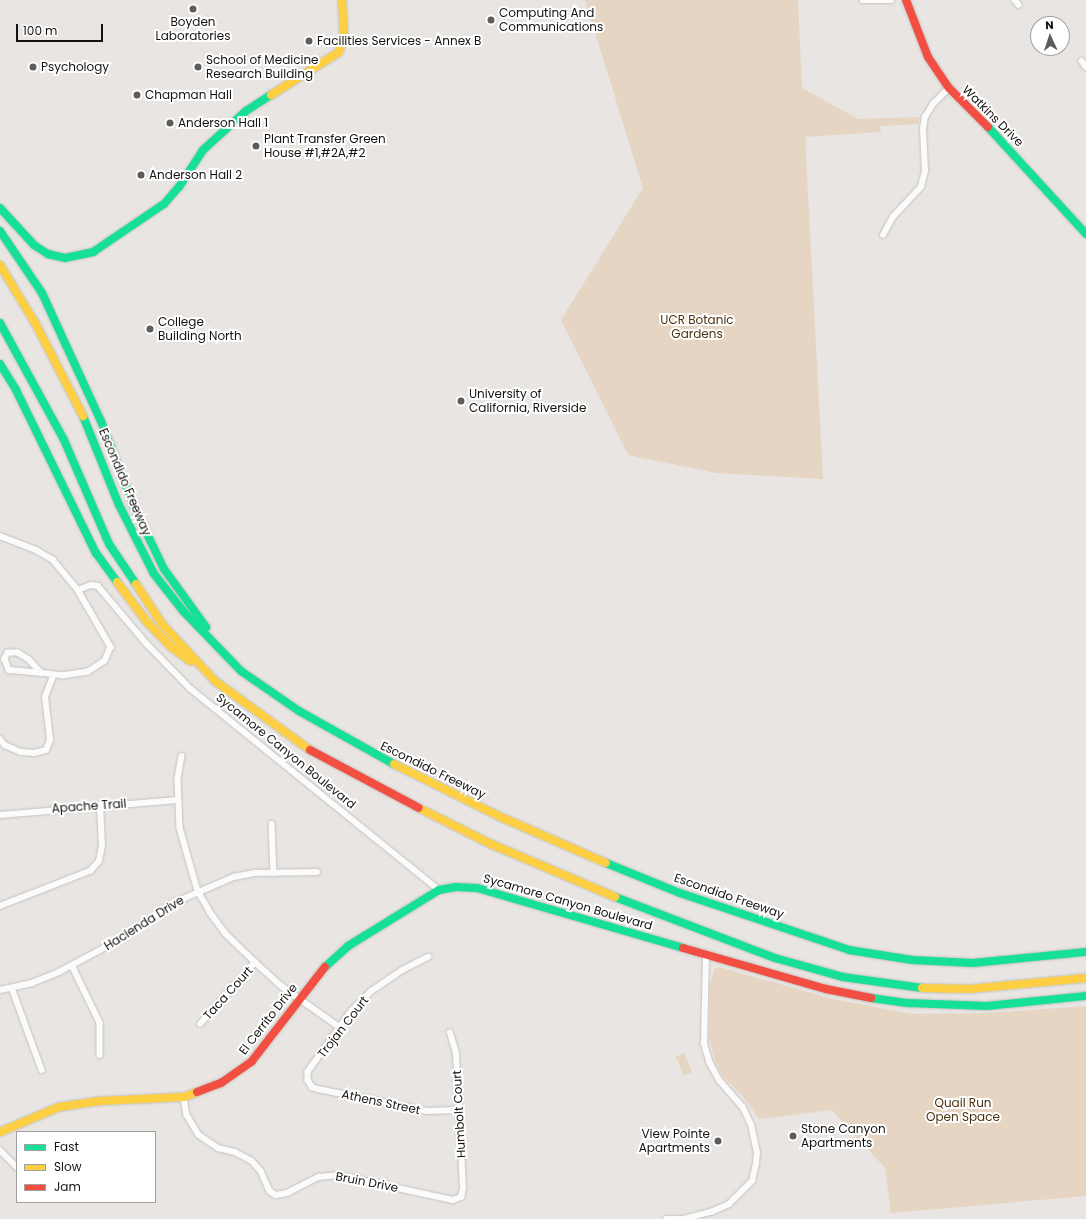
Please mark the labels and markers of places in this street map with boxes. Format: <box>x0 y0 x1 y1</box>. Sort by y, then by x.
marker: Boyden Laboratories <box>188 4 198 14</box>
place label: Computing And Communications <box>499 6 603 34</box>
place label: Boyden Laboratories <box>156 15 230 43</box>
marker: Computing And Communications <box>486 15 496 25</box>
place label: Facilities Services - Annex B <box>317 34 481 48</box>
marker: Facilities Services - Annex B <box>304 36 314 46</box>
place label: School of Medicine Research Building <box>206 53 319 81</box>
place label: Psychology <box>41 60 109 74</box>
marker: Psychology <box>28 62 38 72</box>
marker: School of Medicine Research Building <box>193 62 203 72</box>
place label: Chapman Hall <box>145 88 232 102</box>
marker: Chapman Hall <box>132 90 142 100</box>
place label: Anderson Hall 1 <box>178 116 268 130</box>
marker: Anderson Hall 1 <box>165 118 175 128</box>
place label: Plant Transfer Green House #1,#2A,#2 <box>264 132 386 160</box>
marker: Plant Transfer Green House #1,#2A,#2 <box>251 141 261 151</box>
place label: Anderson Hall 2 <box>149 168 242 182</box>
marker: Anderson Hall 2 <box>136 170 146 180</box>
place label: College Building North <box>158 315 242 343</box>
marker: College Building North <box>145 324 155 334</box>
place label: University of California, Riverside <box>469 387 586 415</box>
marker: University of California, Riverside <box>456 396 466 406</box>
place label: Stone Canyon Apartments <box>801 1122 886 1150</box>
place label: View Pointe Apartments <box>639 1127 710 1155</box>
marker: Stone Canyon Apartments <box>788 1131 798 1141</box>
marker: View Pointe Apartments <box>713 1136 723 1146</box>

